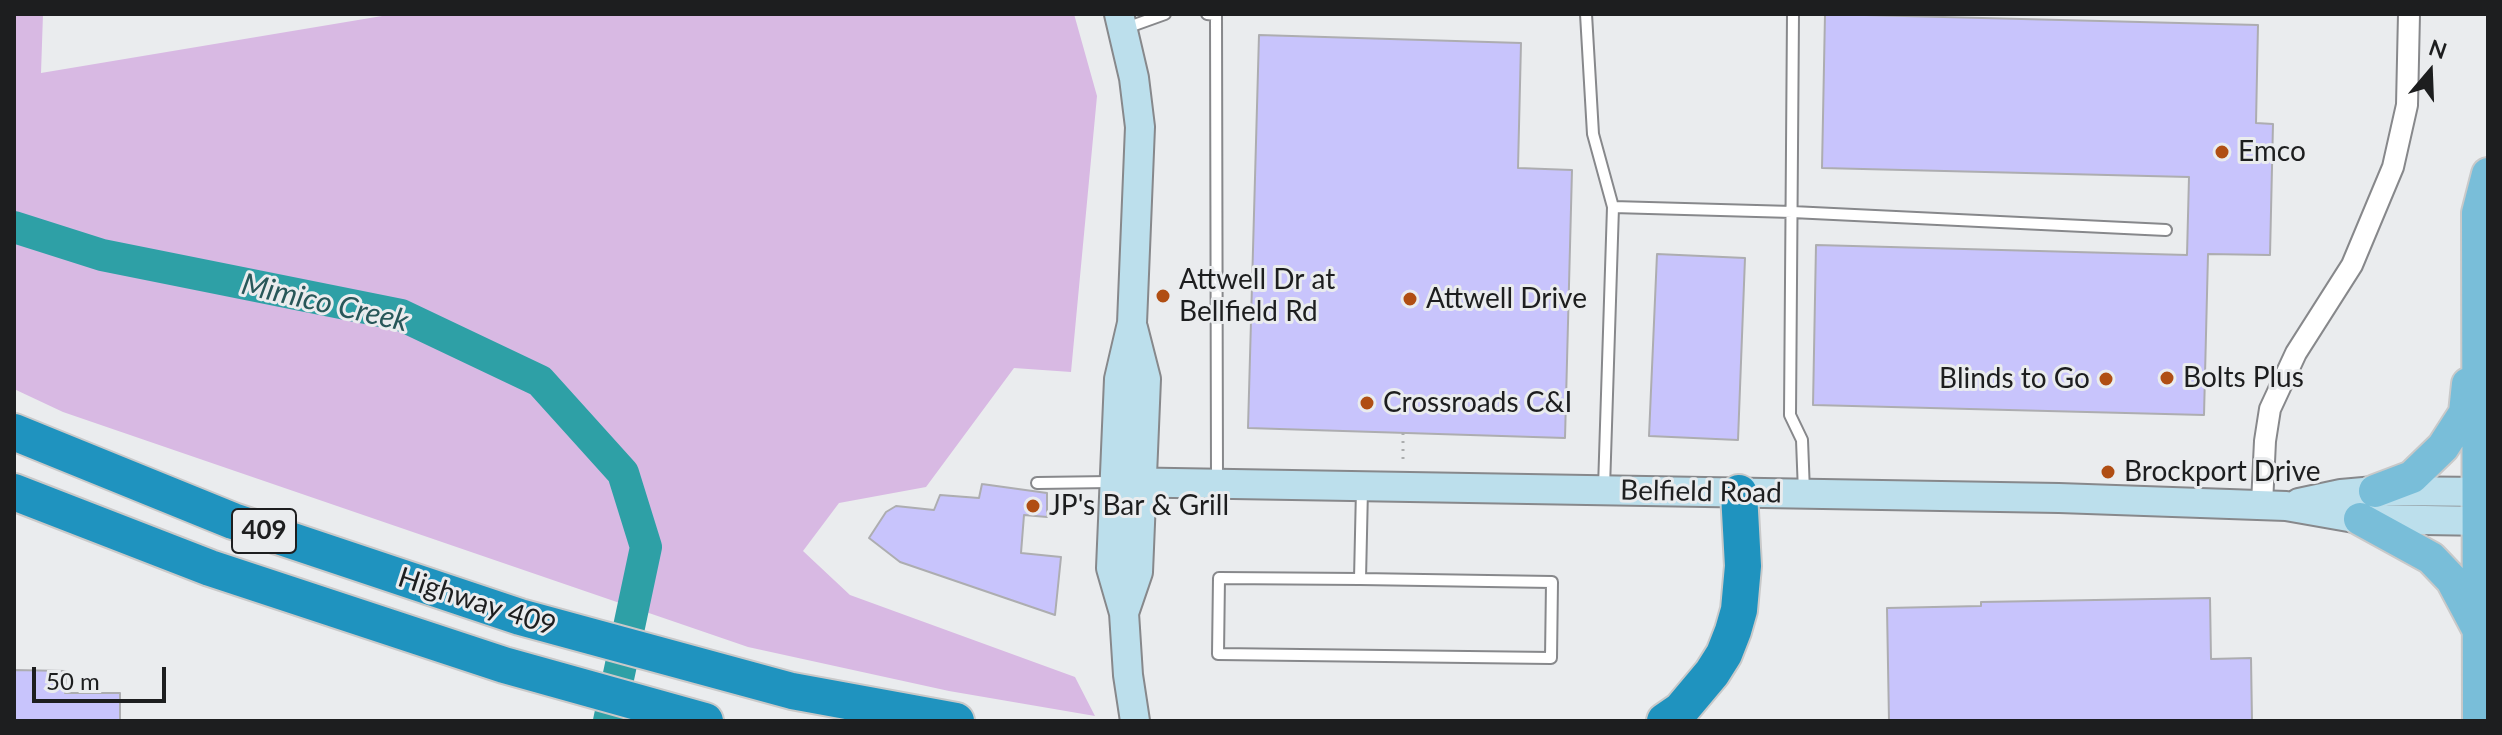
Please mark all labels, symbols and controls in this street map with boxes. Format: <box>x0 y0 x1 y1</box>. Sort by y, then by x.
north arrow <box>2390 32 2470 112</box>
text: N <box>2426 33 2450 64</box>
place label: Emco <box>2238 135 2306 169</box>
marker: Emco <box>2213 143 2231 161</box>
place label: Attwell Dr at Bellfield Rd <box>1179 263 1335 329</box>
water label: Mimico Creek <box>238 266 412 340</box>
place label: Attwell Drive <box>1426 282 1587 316</box>
marker: Attwell Dr at Bellfield Rd <box>1154 287 1172 305</box>
marker: Attwell Drive <box>1401 290 1419 308</box>
place label: Bolts Plus <box>2183 361 2304 395</box>
place label: Blinds to Go <box>1939 362 2090 396</box>
marker: Bolts Plus <box>2158 369 2176 387</box>
marker: Blinds to Go <box>2097 370 2115 388</box>
place label: Crossroads C&I <box>1383 386 1572 420</box>
marker: Crossroads C&I <box>1358 394 1376 412</box>
place label: Brockport Drive <box>2124 455 2321 489</box>
marker: Brockport Drive <box>2099 463 2117 481</box>
street label: Belfield Road <box>1620 474 1782 510</box>
place label: JP's Bar & Grill <box>1049 489 1229 523</box>
marker: JP's Bar & Grill <box>1024 497 1042 515</box>
road number: 409 <box>232 509 296 553</box>
street label: Highway 409 <box>394 561 560 643</box>
scale bar <box>36 651 170 701</box>
text: 50 m <box>46 666 100 695</box>

